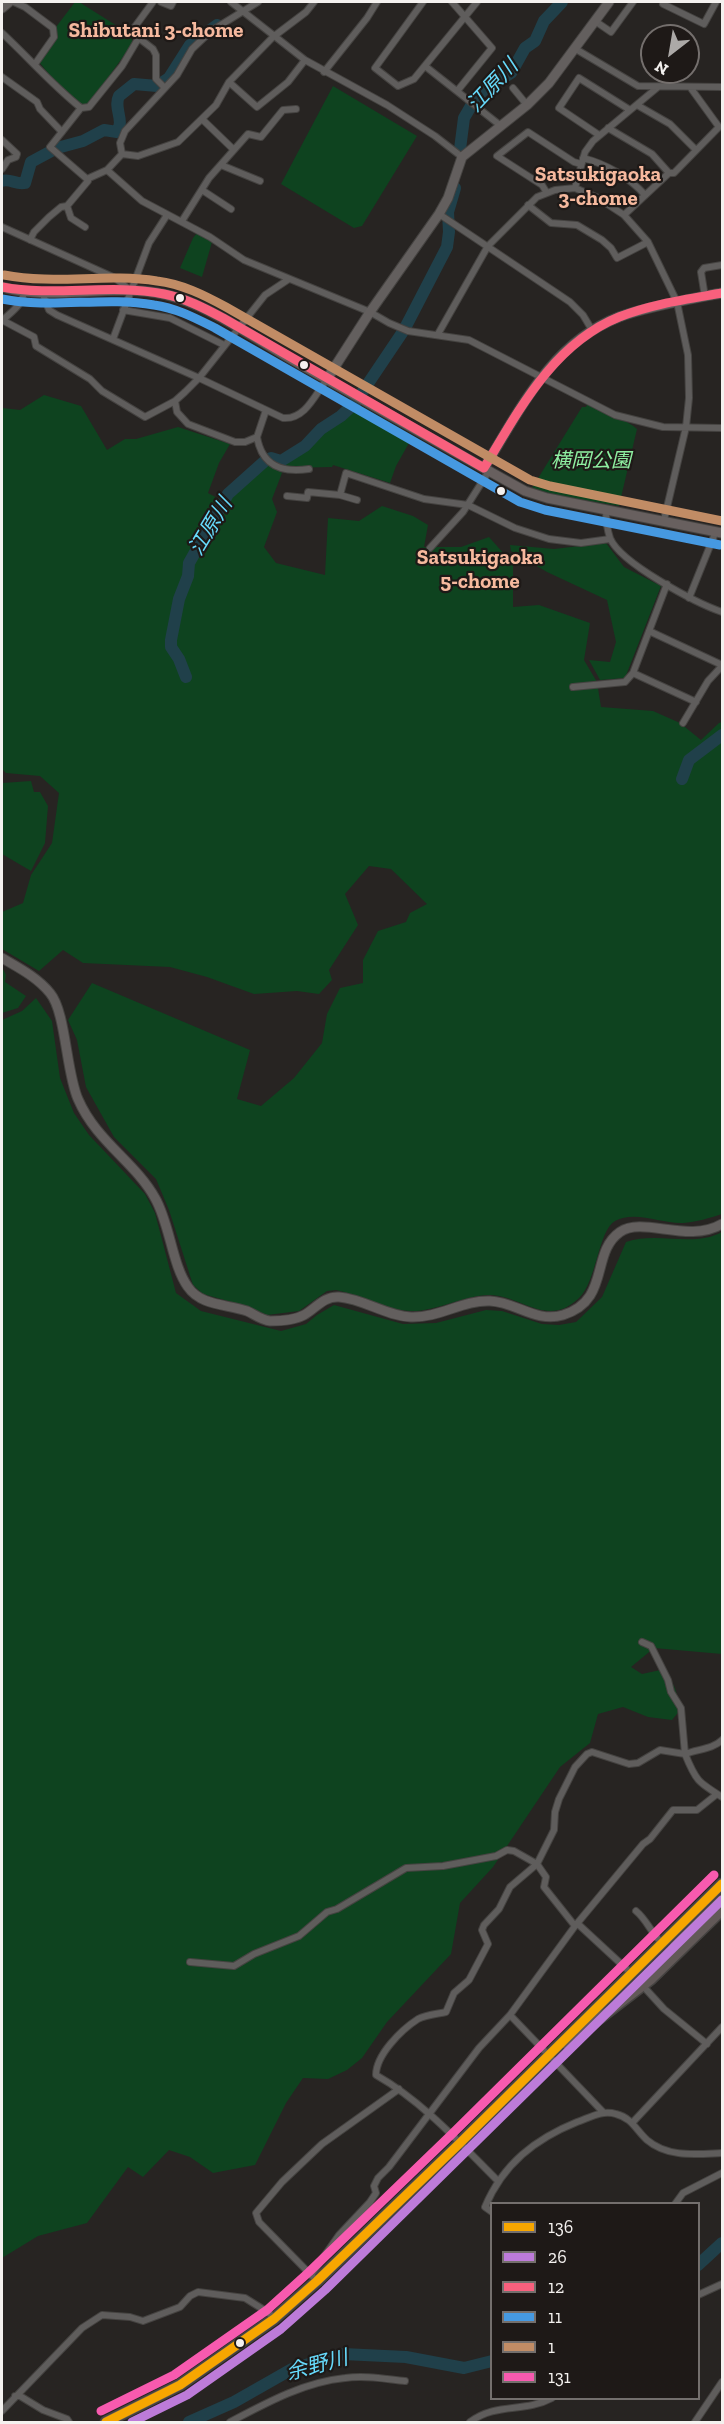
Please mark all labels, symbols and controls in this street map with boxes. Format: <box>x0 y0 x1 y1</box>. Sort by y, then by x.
district label: Shibutani 3-chome <box>69 18 243 44</box>
north arrow <box>640 24 700 84</box>
water label: 江原川 <box>462 54 524 118</box>
text: N <box>651 57 672 79</box>
district label: Satsukigaoka 3-chome <box>535 162 661 212</box>
unlabelled marker <box>174 292 186 304</box>
unlabelled marker <box>298 359 310 371</box>
park label: 横岡公園 <box>551 449 631 473</box>
unlabelled marker <box>495 485 507 497</box>
water label: 江原川 <box>184 494 238 560</box>
district label: Satsukigaoka 5-chome <box>417 545 543 595</box>
legend <box>490 2202 700 2400</box>
text: 136 <box>548 2216 573 2238</box>
text: 26 <box>548 2246 567 2268</box>
text: 12 <box>548 2276 564 2298</box>
text: 11 <box>548 2306 562 2328</box>
text: 1 <box>548 2336 555 2358</box>
unlabelled marker <box>234 2337 246 2349</box>
water label: 余野川 <box>283 2346 351 2386</box>
text: 131 <box>548 2366 571 2388</box>

